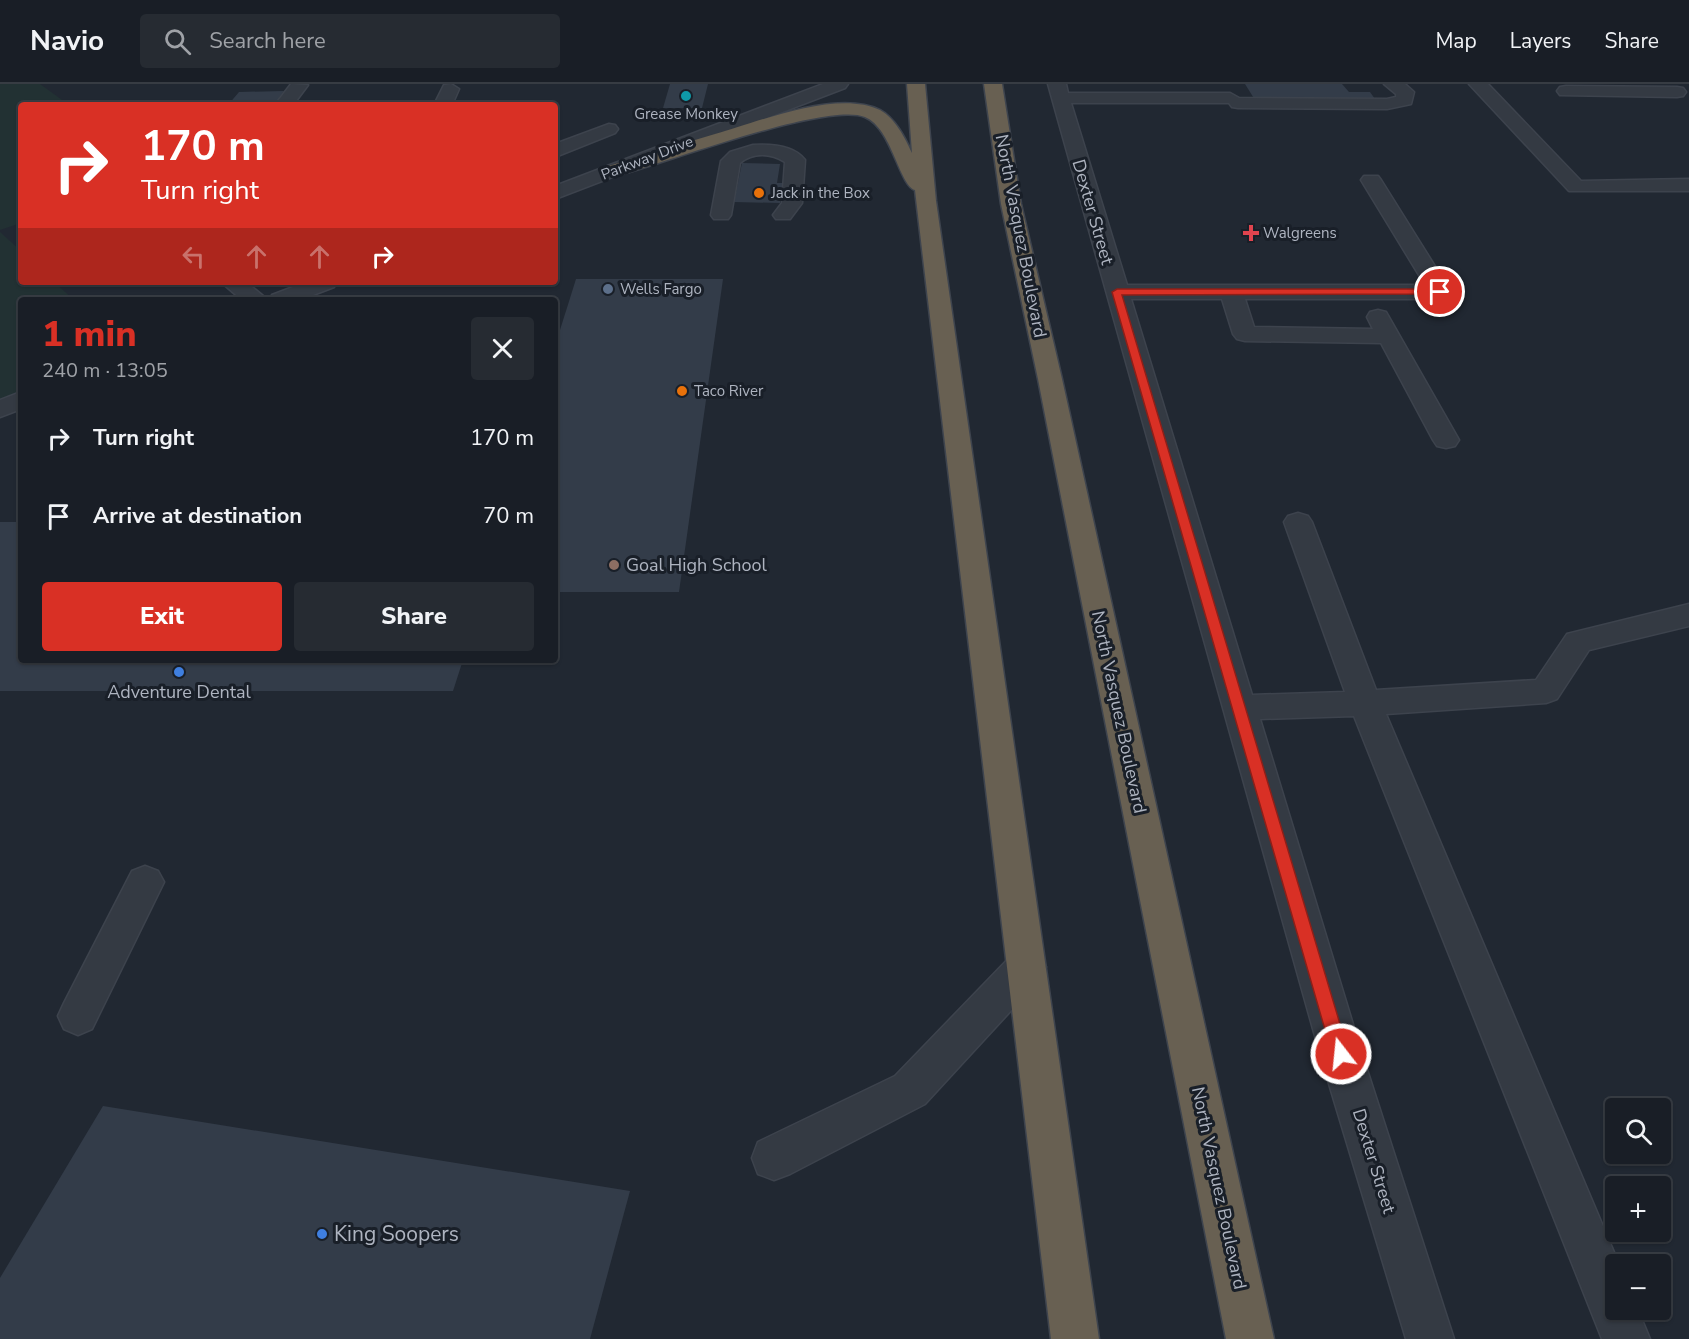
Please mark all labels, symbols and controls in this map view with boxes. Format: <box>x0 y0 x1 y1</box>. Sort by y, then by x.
search box <box>140 14 560 68</box>
text: Navio <box>30 22 104 60</box>
icon: search <box>161 25 194 58</box>
text: Search here <box>209 26 326 56</box>
text: Map <box>1435 27 1477 55</box>
text: Layers <box>1510 27 1571 55</box>
text: Share <box>1604 27 1659 55</box>
marker: Grease Monkey <box>679 89 693 103</box>
place label: Grease Monkey <box>634 104 738 124</box>
text: 170 m <box>141 118 265 175</box>
icon: right <box>42 126 120 204</box>
street label: Parkway Drive <box>598 131 696 185</box>
street label: North Vasquez Boulevard <box>990 132 1052 340</box>
street label: Dexter Street <box>1067 157 1120 268</box>
text: Turn right <box>141 172 259 209</box>
place label: Jack in the Box <box>770 183 870 203</box>
marker: Jack in the Box <box>752 186 766 200</box>
place label: Walgreens <box>1263 223 1337 243</box>
marker: Walgreens <box>1244 226 1258 240</box>
icon: left <box>177 240 210 273</box>
icon: ahead <box>240 240 273 273</box>
icon: ahead <box>303 240 336 273</box>
icon: right <box>366 240 399 273</box>
pin <box>1414 266 1465 317</box>
icon: arrive <box>1423 275 1456 308</box>
place label: Wells Fargo <box>620 279 702 299</box>
marker: Wells Fargo <box>601 282 615 296</box>
text: 1 min <box>42 310 137 359</box>
button: close <box>471 317 534 380</box>
text: 240 m · 13:05 <box>42 357 168 384</box>
place label: Taco River <box>694 381 764 401</box>
marker: Taco River <box>675 384 689 398</box>
icon: right <box>42 422 75 455</box>
text: Turn right <box>93 423 194 453</box>
text: 170 m <box>470 423 534 453</box>
icon: arrive <box>42 500 75 533</box>
text: Arrive at destination <box>93 501 302 531</box>
text: 70 m <box>483 501 534 531</box>
place label: Goal High School <box>626 553 767 577</box>
marker: Goal High School <box>607 558 621 572</box>
button: Exit <box>42 582 282 651</box>
button: Share <box>294 582 534 651</box>
street label: North Vasquez Boulevard <box>1086 609 1152 815</box>
marker: Adventure Dental <box>172 665 186 679</box>
place label: Adventure Dental <box>107 680 252 704</box>
position arrow <box>1309 1022 1373 1086</box>
street label: North Vasquez Boulevard <box>1186 1085 1252 1291</box>
map controls <box>1605 1098 1671 1320</box>
button: search <box>1605 1098 1671 1164</box>
street label: Dexter Street <box>1347 1106 1402 1217</box>
button: + <box>1605 1176 1671 1242</box>
place label: King Soopers <box>334 1220 459 1248</box>
marker: King Soopers <box>315 1227 329 1241</box>
button: − <box>1605 1254 1671 1320</box>

